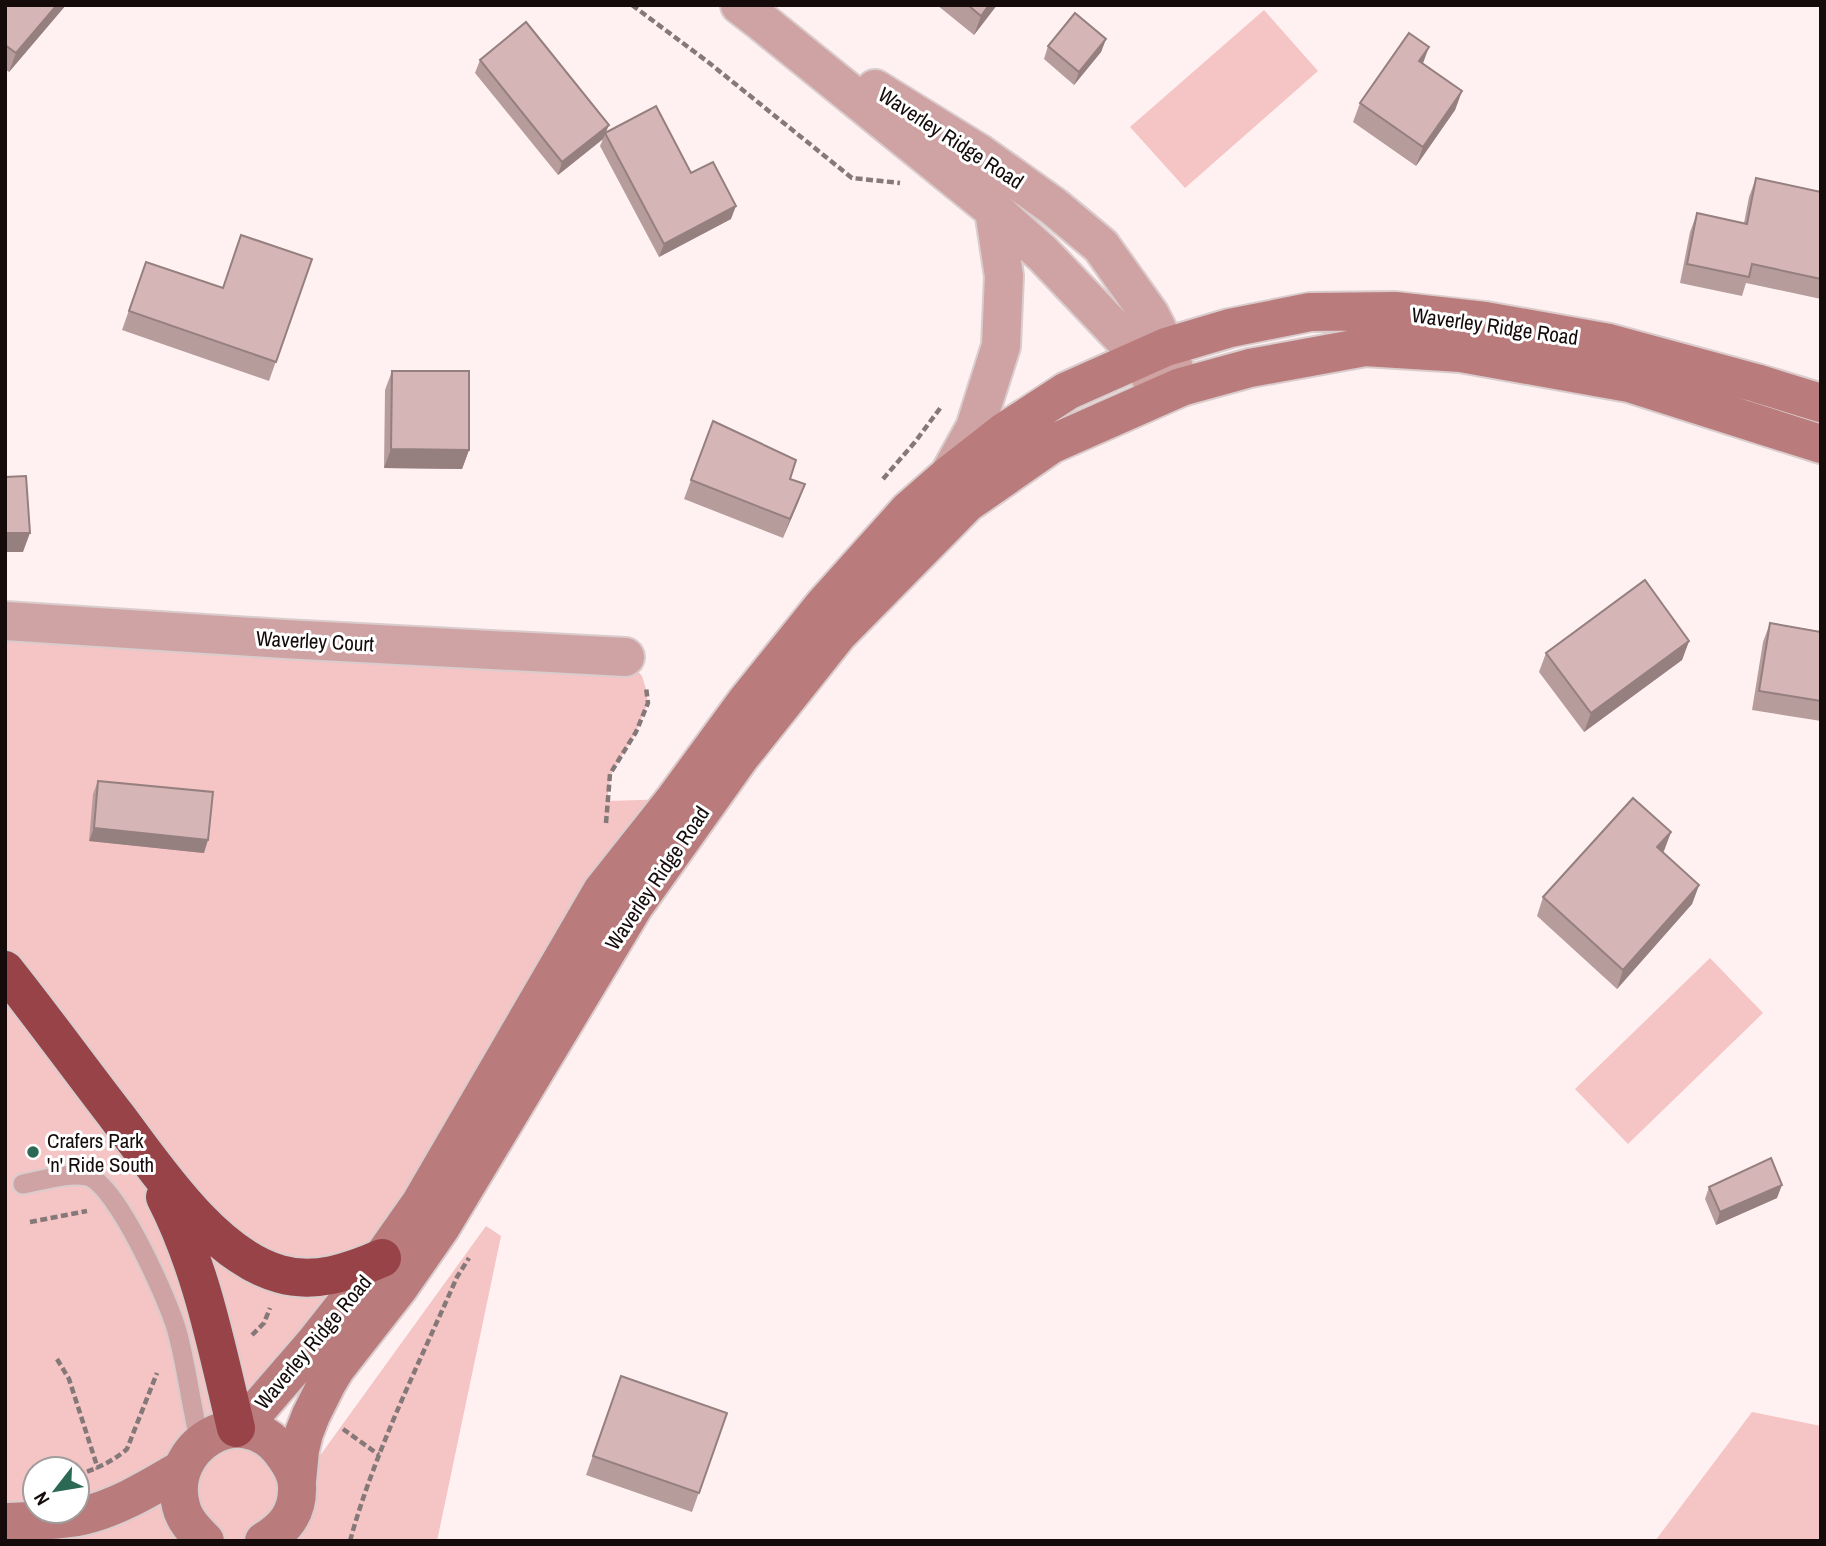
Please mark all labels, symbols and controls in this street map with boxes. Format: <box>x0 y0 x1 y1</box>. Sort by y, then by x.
street label: Waverley Ridge Road <box>873 80 1029 196</box>
street label: Waverley Ridge Road <box>1410 300 1580 352</box>
street label: Waverley Court <box>255 623 375 659</box>
street label: Waverley Ridge Road <box>598 800 716 956</box>
place label: Crafers Park 'n' Ride South <box>47 1126 154 1179</box>
marker: Crafers Park 'n' Ride South <box>25 1144 41 1160</box>
street label: Waverley Ridge Road <box>248 1268 378 1416</box>
north arrow <box>21 1455 91 1525</box>
text: N <box>27 1487 55 1510</box>

